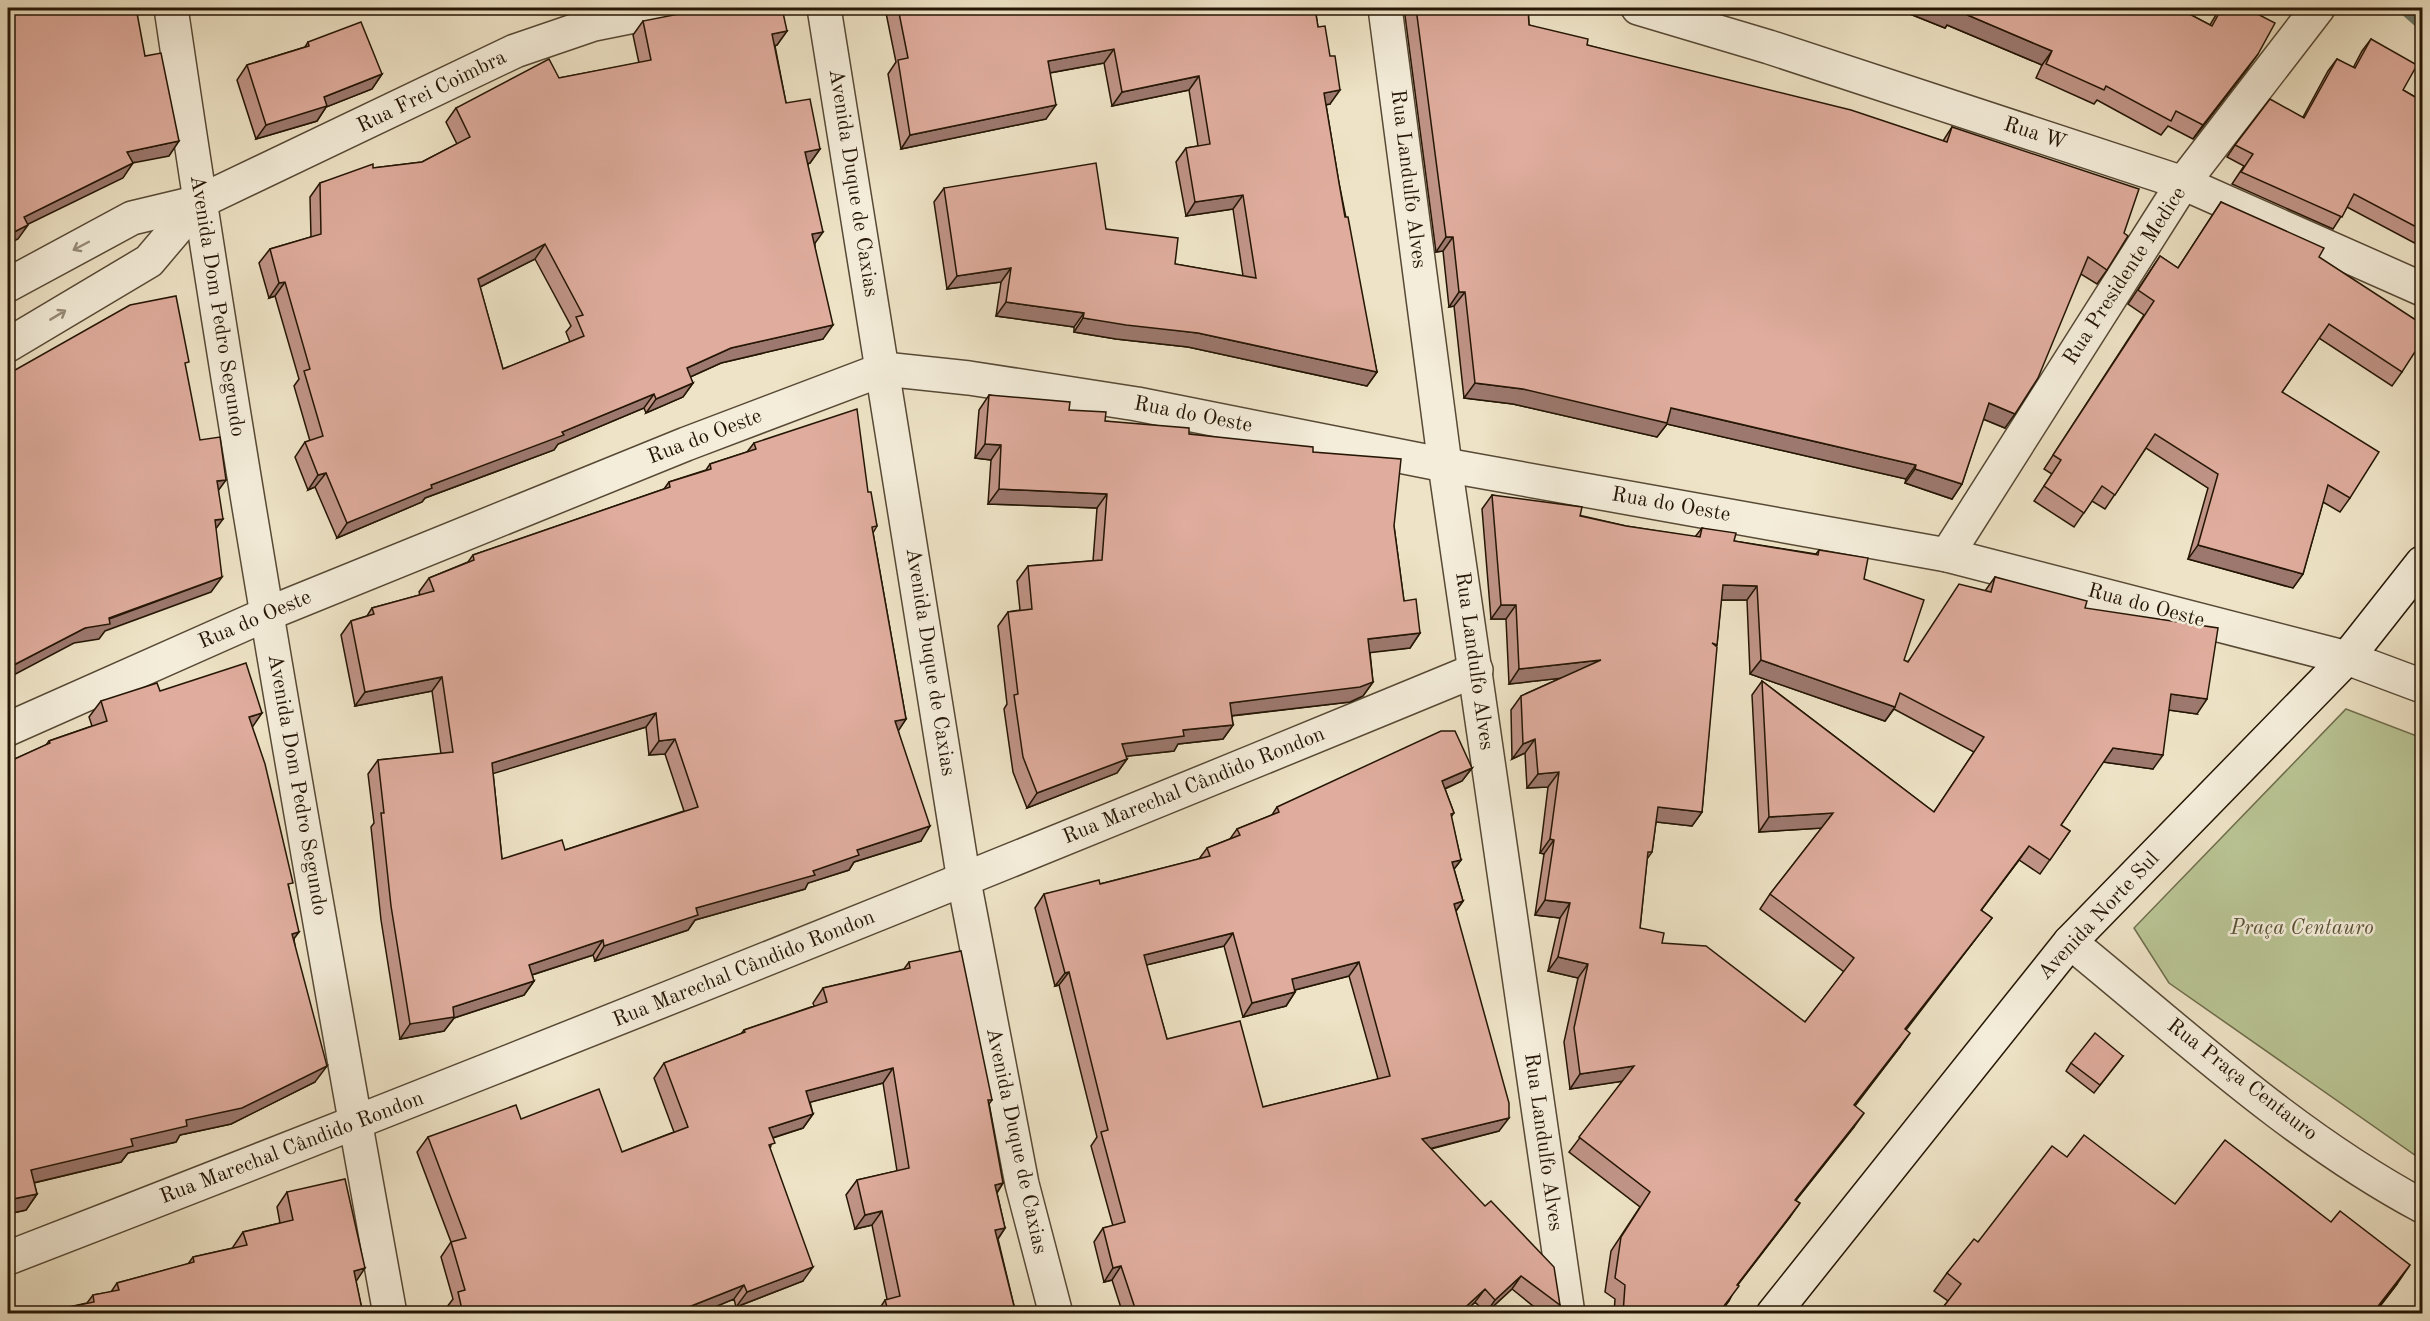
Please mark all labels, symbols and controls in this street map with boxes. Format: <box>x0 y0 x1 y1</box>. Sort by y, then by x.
street label: Rua Frei Coimbra <box>354 47 510 137</box>
street label: Avenida Duque de Caxias <box>825 67 881 299</box>
street label: Rua Landulfo Alves <box>1387 88 1429 270</box>
street label: Rua W <box>2001 114 2069 154</box>
street label: Avenida Dom Pedro Segundo <box>186 174 248 438</box>
street label: Rua Presidente Medice <box>2060 183 2190 369</box>
one-way arrow <box>72 241 90 252</box>
one-way arrow <box>49 309 66 321</box>
street label: Rua do Oeste <box>1132 393 1254 437</box>
street label: Rua do Oeste <box>645 406 765 468</box>
street label: Rua do Oeste <box>1610 484 1732 526</box>
street label: Avenida Duque de Caxias <box>902 546 958 778</box>
street label: Rua Landulfo Alves <box>1451 570 1497 752</box>
street label: Rua do Oeste <box>2085 580 2207 632</box>
street label: Rua do Oeste <box>196 587 314 653</box>
street label: Avenida Dom Pedro Segundo <box>264 653 330 917</box>
street label: Rua Marechal Cândido Rondon <box>1060 724 1328 848</box>
street label: Avenida Norte Sul <box>2034 848 2164 984</box>
street label: Rua Marechal Cândido Rondon <box>610 907 878 1031</box>
park label: Praça Centauro <box>2229 918 2374 939</box>
street label: Rua Praça Centauro <box>2163 1015 2321 1145</box>
street label: Avenida Duque de Caxias <box>982 1026 1050 1256</box>
street label: Rua Landulfo Alves <box>1520 1051 1566 1233</box>
street label: Rua Marechal Cândido Rondon <box>157 1088 427 1208</box>

